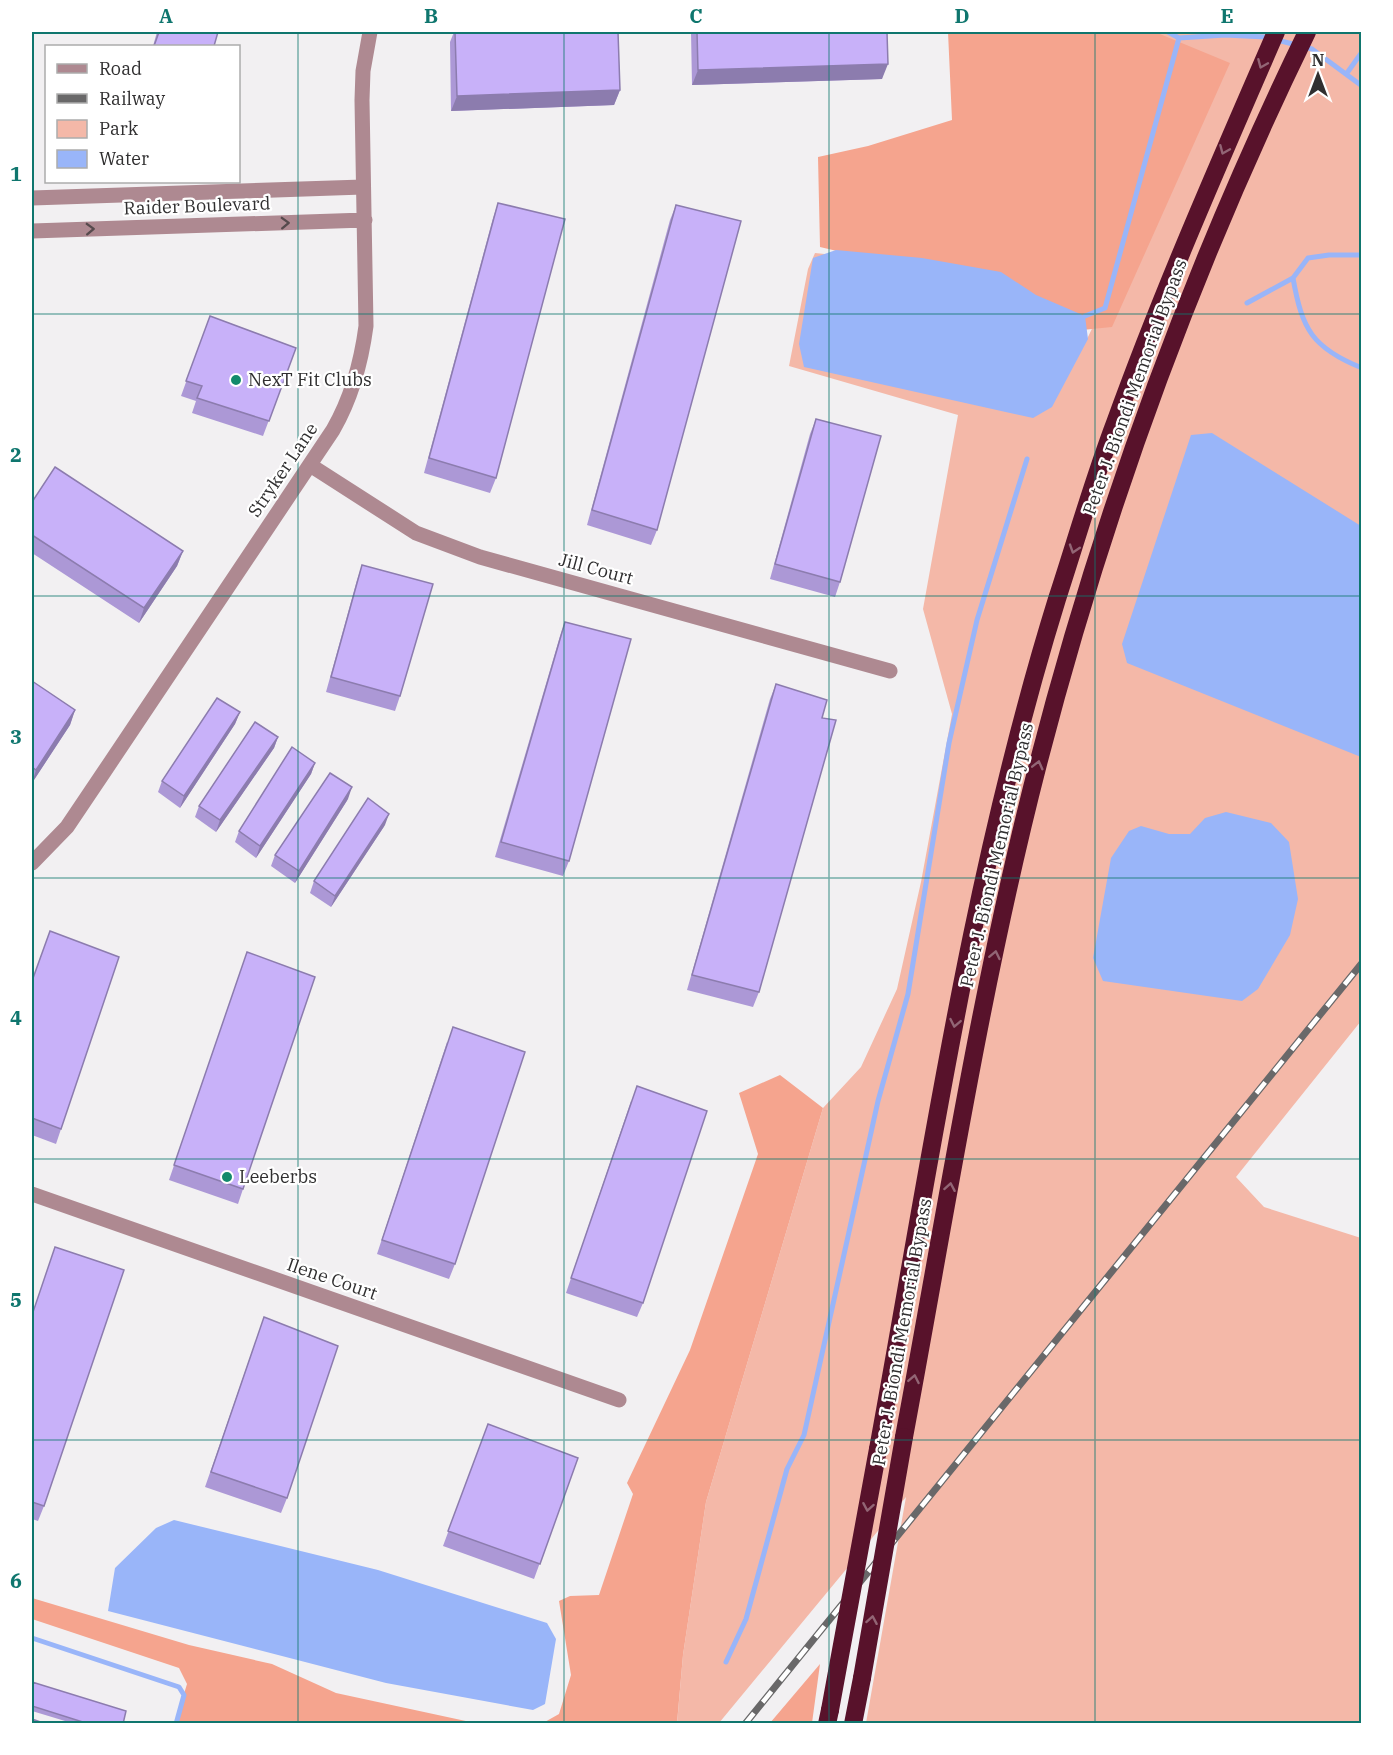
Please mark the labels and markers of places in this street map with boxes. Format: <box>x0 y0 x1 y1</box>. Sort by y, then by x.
place label: NexT Fit Clubs <box>248 368 372 391</box>
marker: NexT Fit Clubs <box>229 373 243 387</box>
place label: Leeberbs <box>239 1165 317 1188</box>
marker: Leeberbs <box>220 1170 234 1184</box>

